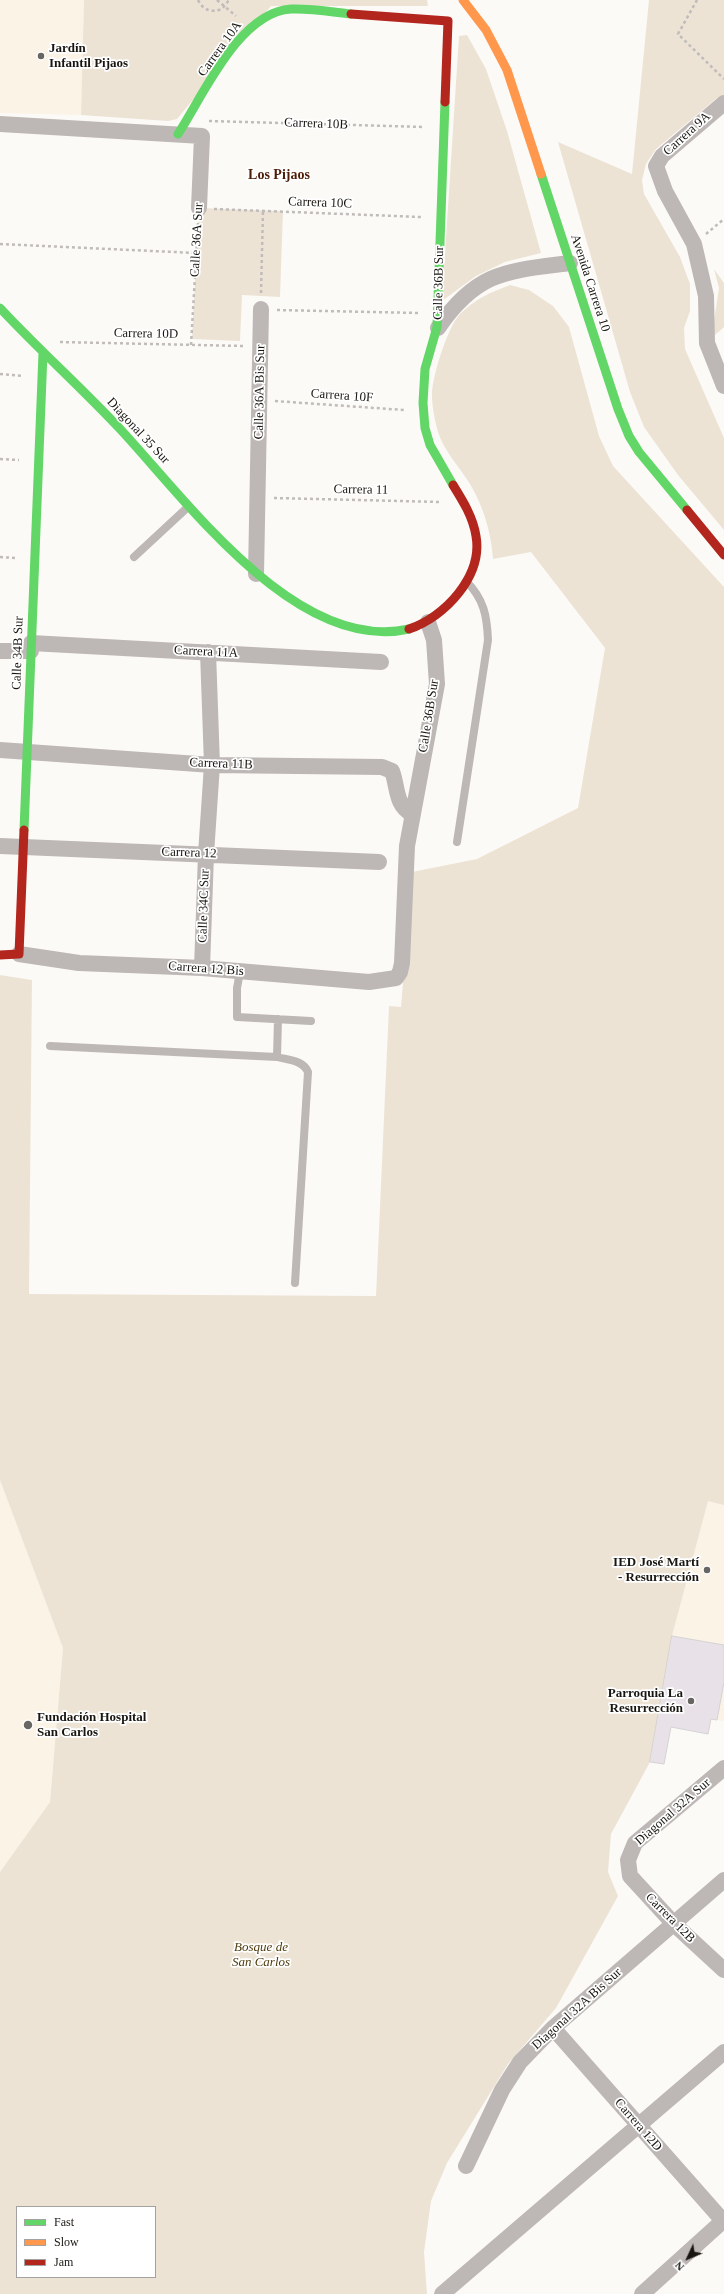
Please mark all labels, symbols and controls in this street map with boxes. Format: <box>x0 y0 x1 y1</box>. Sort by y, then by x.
street label: Carrera 10A <box>195 18 245 80</box>
place label: Jardín Infantil Pijaos <box>49 41 128 72</box>
marker: Jardín Infantil Pijaos <box>36 51 46 61</box>
street label: Carrera 9A <box>660 109 714 159</box>
street label: Carrera 10B <box>284 115 348 133</box>
district label: Los Pijaos <box>248 167 310 183</box>
street label: Carrera 10C <box>288 194 352 212</box>
street label: Calle 36A Sur <box>187 202 207 278</box>
street label: Avenida Carrera 10 <box>567 232 613 334</box>
street label: Calle 36B Sur <box>431 246 447 320</box>
street label: Carrera 10D <box>114 326 178 342</box>
street label: Calle 36A Bis Sur <box>251 344 269 440</box>
street label: Carrera 10F <box>310 386 374 406</box>
street label: Diagonal 35 Sur <box>103 395 173 467</box>
street label: Carrera 11 <box>334 482 388 498</box>
street label: Calle 34B Sur <box>9 616 27 690</box>
street label: Carrera 11A <box>174 643 238 661</box>
street label: Calle 36B Sur <box>416 678 442 754</box>
street label: Carrera 11B <box>189 755 253 773</box>
street label: Carrera 12 <box>161 844 217 862</box>
street label: Calle 34C Sur <box>195 869 213 943</box>
street label: Carrera 12 Bis <box>168 959 244 979</box>
place label: IED José Martí - Resurrección <box>613 1555 699 1586</box>
marker: IED José Martí - Resurrección <box>702 1565 712 1575</box>
place label: Parroquia La Resurrección <box>608 1686 683 1717</box>
marker: Parroquia La Resurrección <box>686 1696 696 1706</box>
place label: Fundación Hospital San Carlos <box>37 1710 146 1741</box>
marker: Fundación Hospital San Carlos <box>22 1719 34 1731</box>
street label: Diagonal 32A Sur <box>632 1775 714 1849</box>
street label: Carrera 12B <box>642 1890 698 1946</box>
park label: Bosque de San Carlos <box>232 1940 290 1971</box>
street label: Diagonal 32A Bis Sur <box>529 1965 625 2053</box>
street label: Carrera 12D <box>611 2096 665 2154</box>
legend <box>16 2206 156 2278</box>
text: Fast <box>54 2215 74 2229</box>
text: Slow <box>54 2235 79 2249</box>
north arrow <box>668 2238 708 2278</box>
text: Jam <box>54 2255 73 2269</box>
text: N <box>672 2259 686 2273</box>

